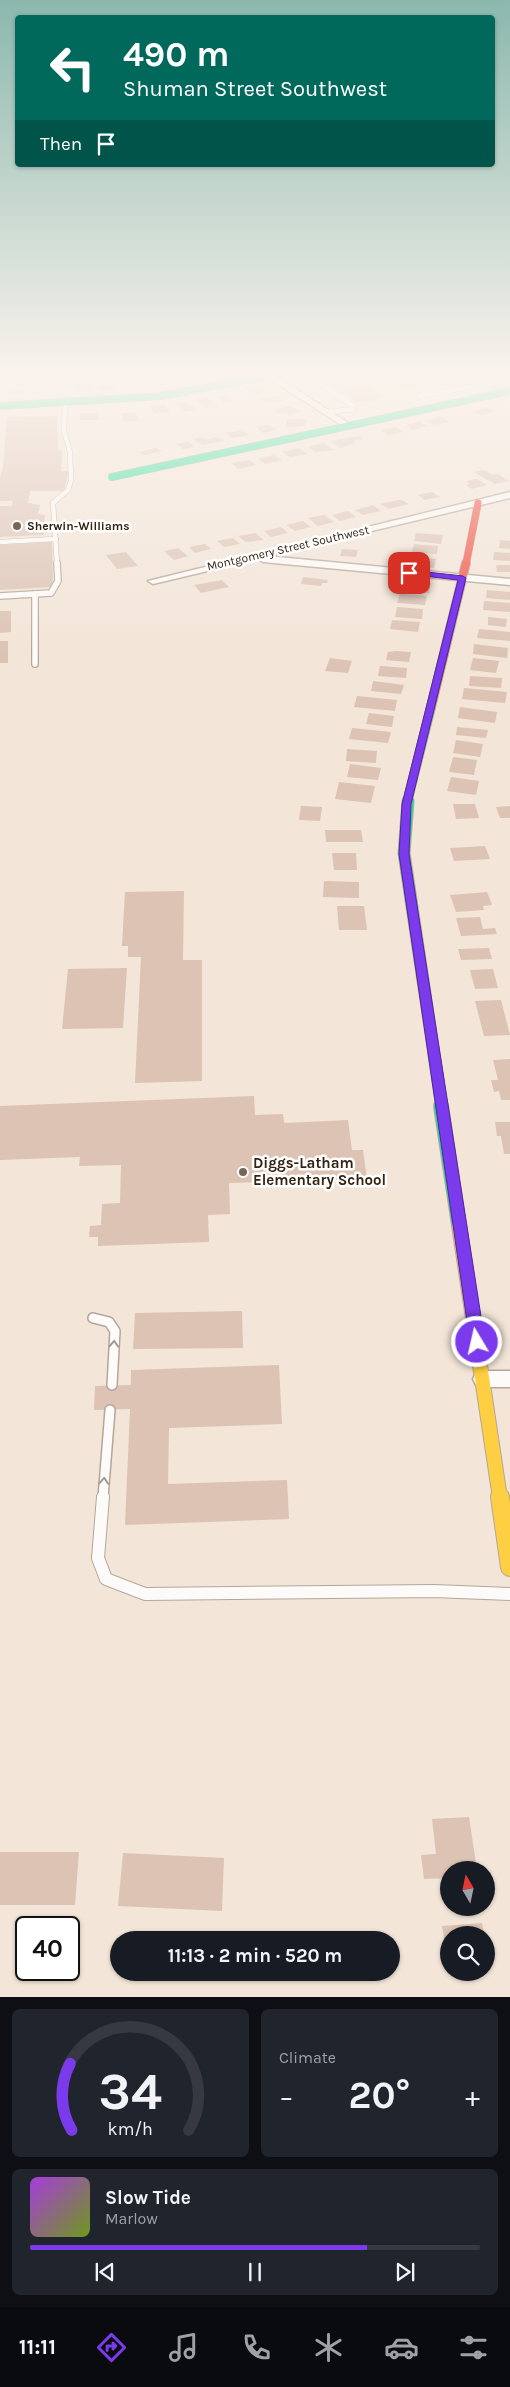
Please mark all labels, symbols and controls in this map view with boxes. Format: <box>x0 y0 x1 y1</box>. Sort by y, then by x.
text: 490 m <box>123 34 229 75</box>
icon: left <box>40 35 105 100</box>
text: Shuman Street Southwest <box>123 76 387 102</box>
icon: arrive <box>92 130 120 158</box>
text: Then <box>40 133 82 155</box>
place label: Sherwin-Williams <box>27 519 129 533</box>
marker: Sherwin-Williams <box>11 520 23 532</box>
street label: Montgomery Street Southwest <box>205 522 371 574</box>
pin <box>388 552 430 594</box>
icon: arrive <box>395 559 423 587</box>
place label: Diggs-Latham Elementary School <box>253 1154 386 1189</box>
marker: Diggs-Latham Elementary School <box>237 1166 249 1178</box>
position arrow <box>450 1315 502 1367</box>
one-way arrow <box>109 1340 120 1348</box>
one-way arrow <box>99 1477 110 1485</box>
north arrow <box>440 1861 495 1916</box>
map controls <box>440 1861 495 1981</box>
speed limit sign: 40 <box>15 1916 80 1981</box>
button: search <box>440 1926 495 1981</box>
text: 11:13 · 2 min · 520 m <box>168 1945 342 1967</box>
text: Climate <box>279 2048 336 2067</box>
text: 34 <box>99 2061 162 2122</box>
text: 20° <box>349 2073 410 2118</box>
text: − <box>279 2080 294 2113</box>
text: + <box>465 2080 480 2113</box>
text: km/h <box>108 2119 153 2140</box>
text: Slow Tide <box>105 2187 191 2209</box>
text: Marlow <box>105 2209 158 2228</box>
icon: previous <box>91 2258 119 2286</box>
icon: pause <box>241 2258 269 2286</box>
icon: next <box>391 2258 419 2286</box>
icon: directions <box>94 2330 129 2365</box>
icon: music <box>166 2330 201 2365</box>
icon: phone <box>239 2330 274 2365</box>
icon: climate <box>311 2330 346 2365</box>
icon: car <box>384 2330 419 2365</box>
icon: filters <box>456 2330 491 2365</box>
text: 11:11 <box>19 2334 56 2360</box>

